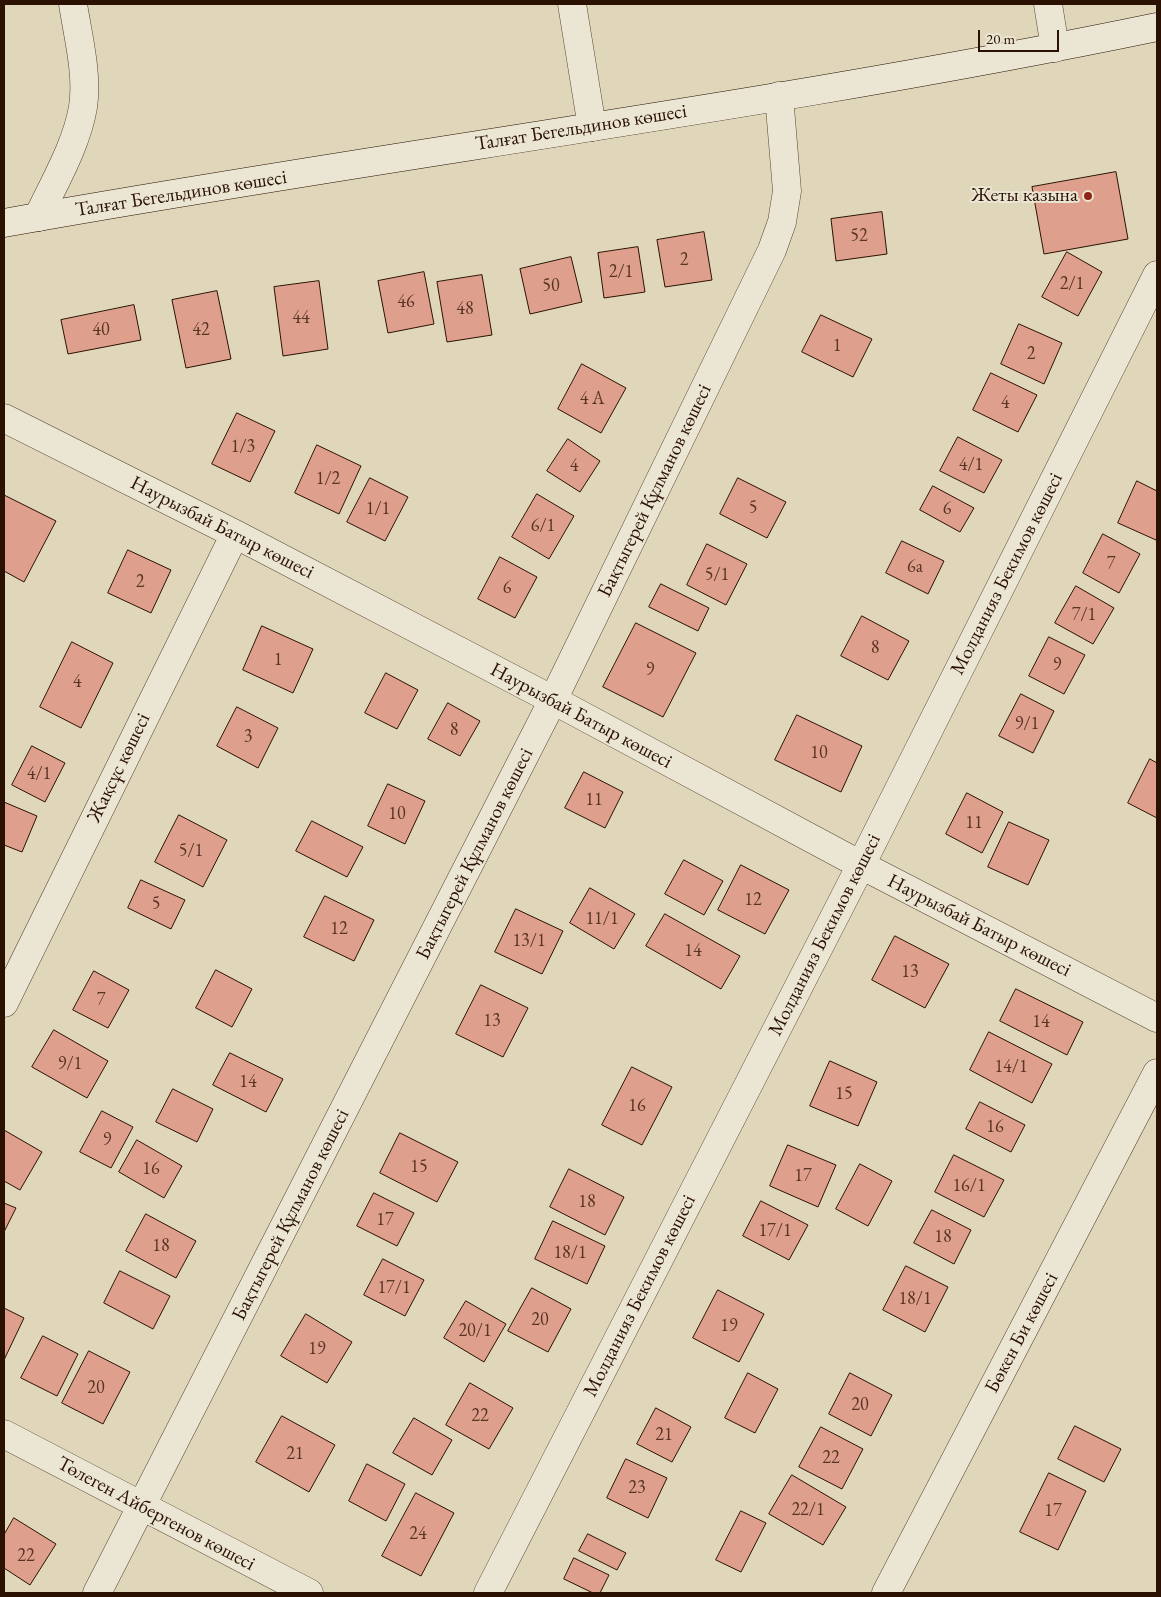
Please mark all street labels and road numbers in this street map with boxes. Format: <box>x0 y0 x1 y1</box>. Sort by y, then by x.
street label: Талғат Бегельдинов көшесі <box>473 99 689 157</box>
street label: Талғат Бегельдинов көшесі <box>73 165 289 223</box>
street label: Бақтыгерей Құлманов көшесі <box>593 381 717 601</box>
street label: Молданияз Бекимов көшесі <box>946 469 1068 679</box>
street label: Наурызбай Батыр көшесі <box>126 471 318 585</box>
street label: Наурызбай Батыр көшесі <box>486 658 676 774</box>
street label: Жақсұс көшесі <box>82 710 156 826</box>
street label: Бақтыгерей Құлманов көшесі <box>411 744 539 964</box>
street label: Молданияз Бекимов көшесі <box>764 830 886 1040</box>
street label: Наурызбай Батыр көшесі <box>883 869 1075 983</box>
street label: Бақтыгерей Құлманов көшесі <box>227 1105 355 1325</box>
street label: Молданияз Бекимов көшесі <box>579 1191 701 1401</box>
street label: Бөкен Би көшесі <box>980 1269 1064 1397</box>
street label: Төлеген Айбергенов көшесі <box>53 1452 259 1576</box>

